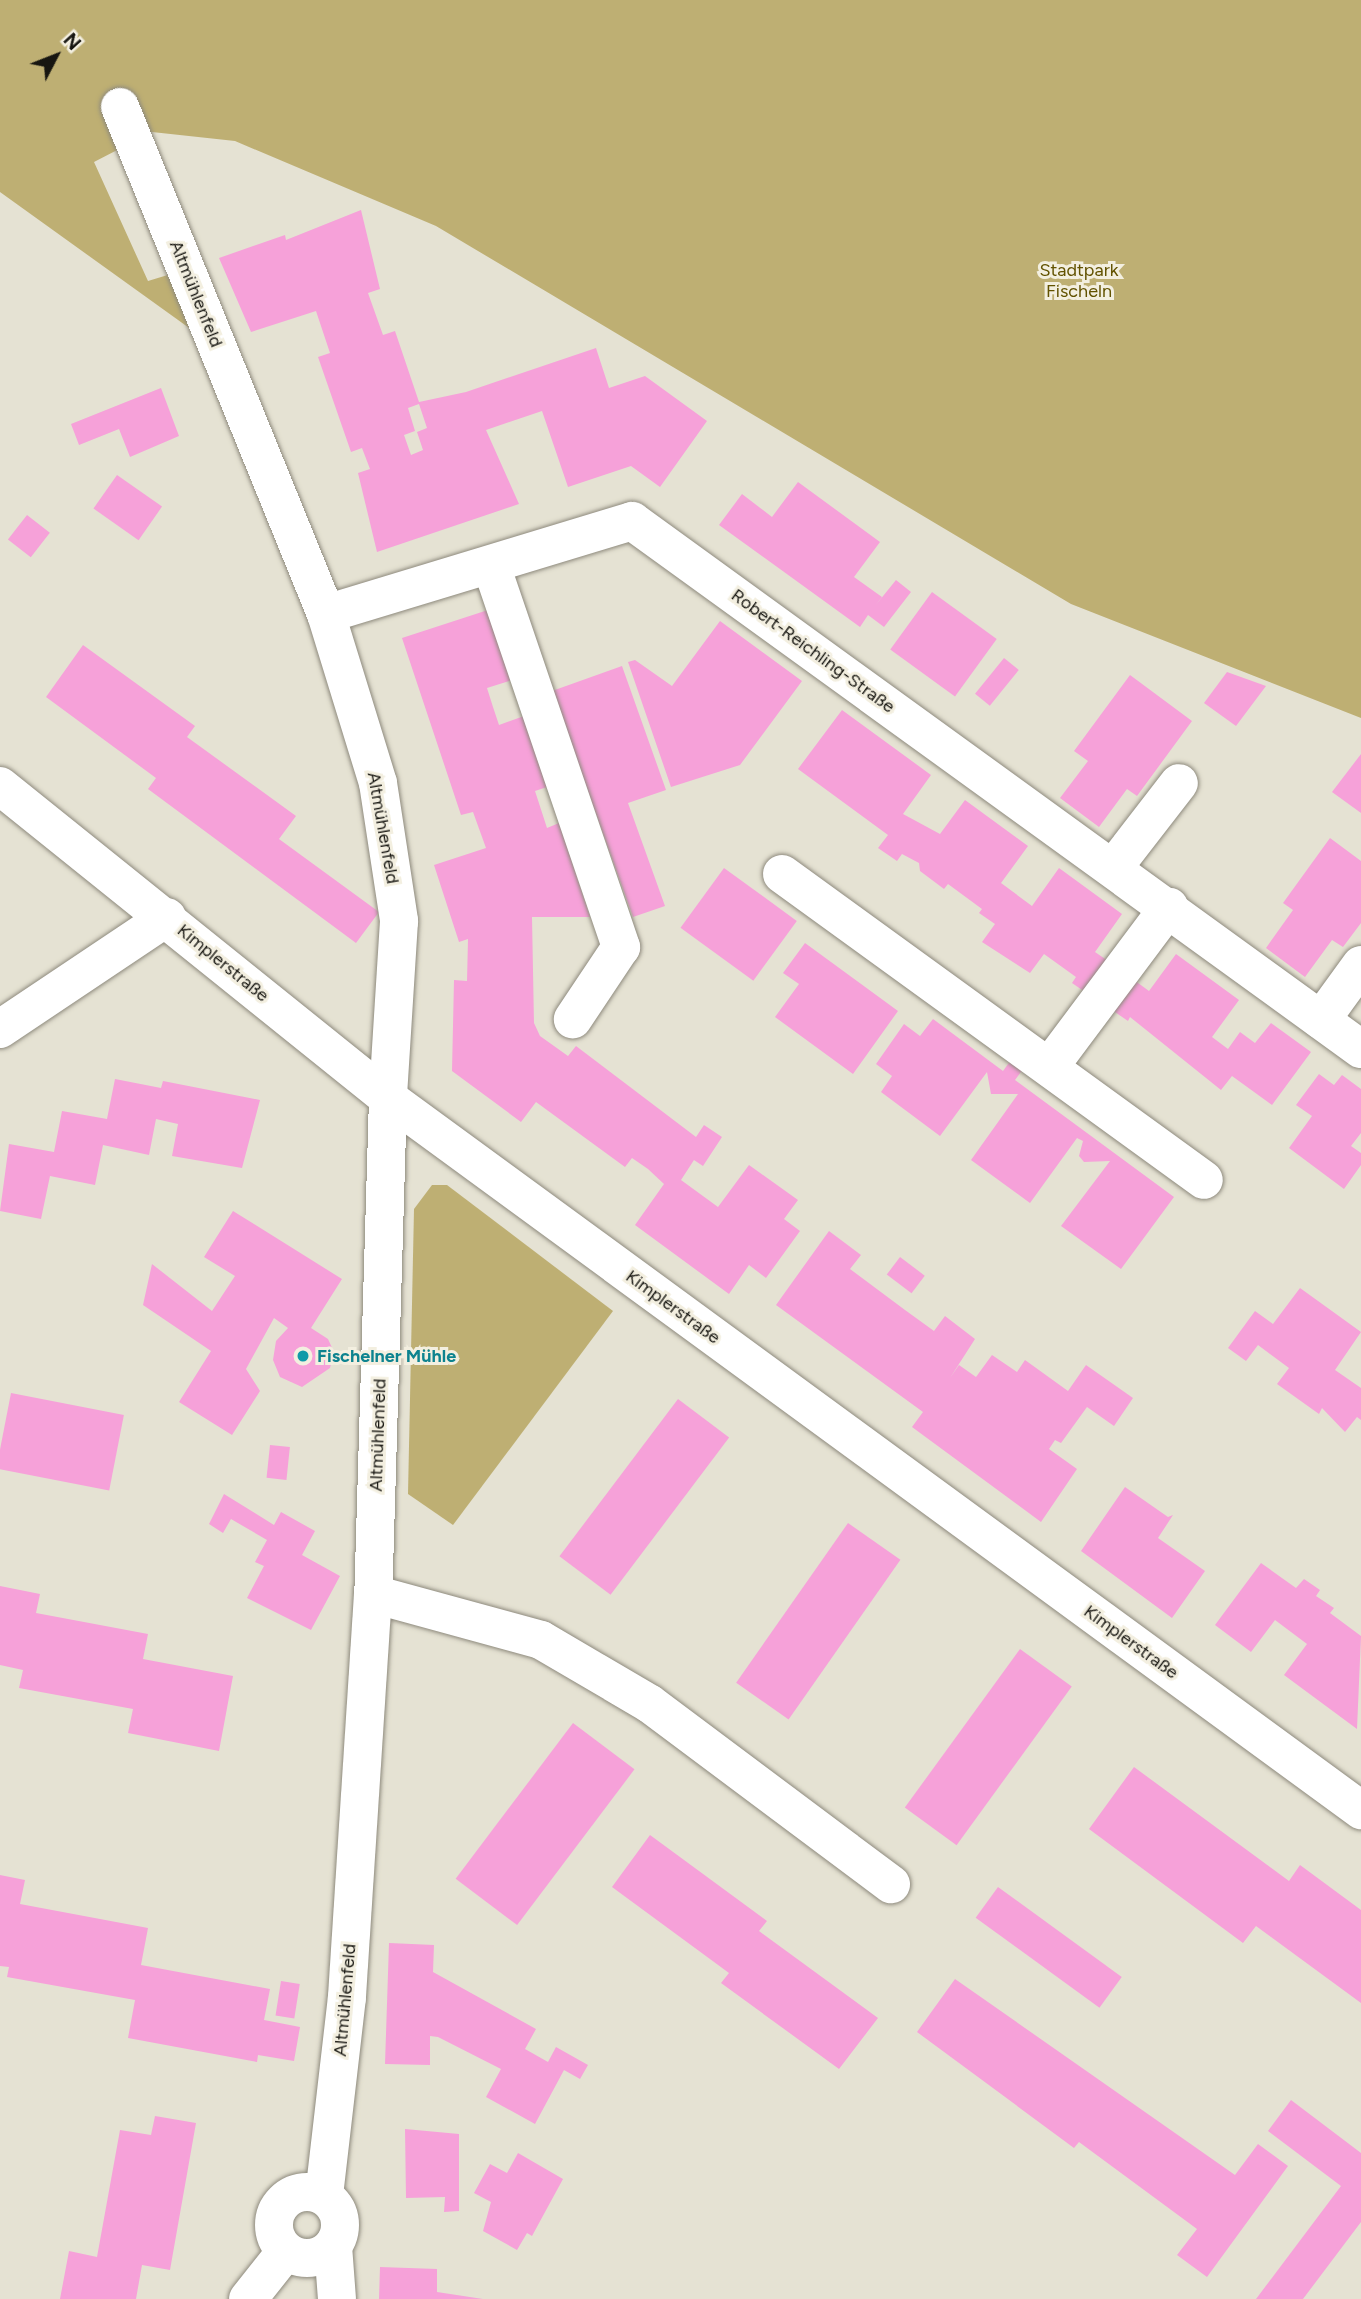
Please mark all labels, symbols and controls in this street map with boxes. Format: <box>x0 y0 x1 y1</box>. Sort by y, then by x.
north arrow <box>21 21 91 91</box>
text: N <box>59 28 85 55</box>
street label: Altmühlenfeld <box>165 238 227 350</box>
park label: Stadtpark Fischeln <box>1040 260 1118 302</box>
street label: Robert-Reichling-Straße <box>727 584 899 718</box>
street label: Altmühlenfeld <box>363 770 403 886</box>
street label: Kimplerstraße <box>173 920 273 1006</box>
street label: Kimplerstraße <box>622 1266 724 1348</box>
place label: Fischelner Mühle <box>317 1345 456 1367</box>
marker: Fischelner Mühle <box>295 1348 311 1364</box>
street label: Altmühlenfeld <box>365 1378 391 1492</box>
street label: Kimplerstraße <box>1080 1601 1182 1683</box>
street label: Altmühlenfeld <box>329 1943 361 2057</box>

